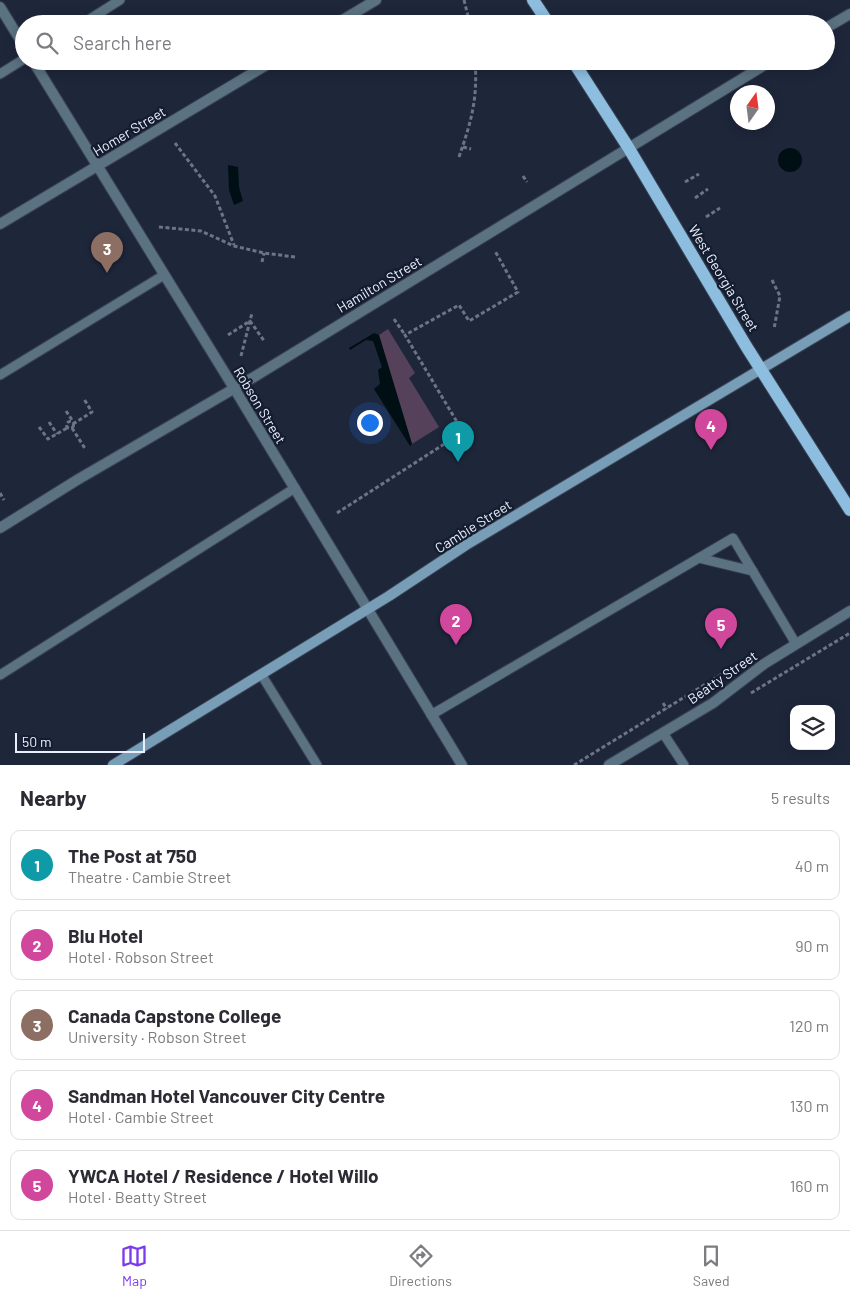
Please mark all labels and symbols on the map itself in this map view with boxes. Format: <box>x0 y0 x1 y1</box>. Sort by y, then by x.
north arrow <box>730 85 775 130</box>
street label: Homer Street <box>90 103 168 159</box>
street label: West Georgia Street <box>685 222 763 334</box>
pin: 3 <box>91 232 123 273</box>
street label: Hamilton Street <box>334 252 424 316</box>
street label: Robson Street <box>230 363 290 447</box>
pin: 4 <box>695 409 727 450</box>
your location <box>357 410 383 436</box>
pin: 1 <box>442 421 474 462</box>
street label: Cambie Street <box>432 496 514 556</box>
pin: 2 <box>440 604 472 645</box>
pin: 5 <box>705 608 737 649</box>
street label: Beatty Street <box>684 647 760 707</box>
scale bar <box>15 730 145 753</box>

